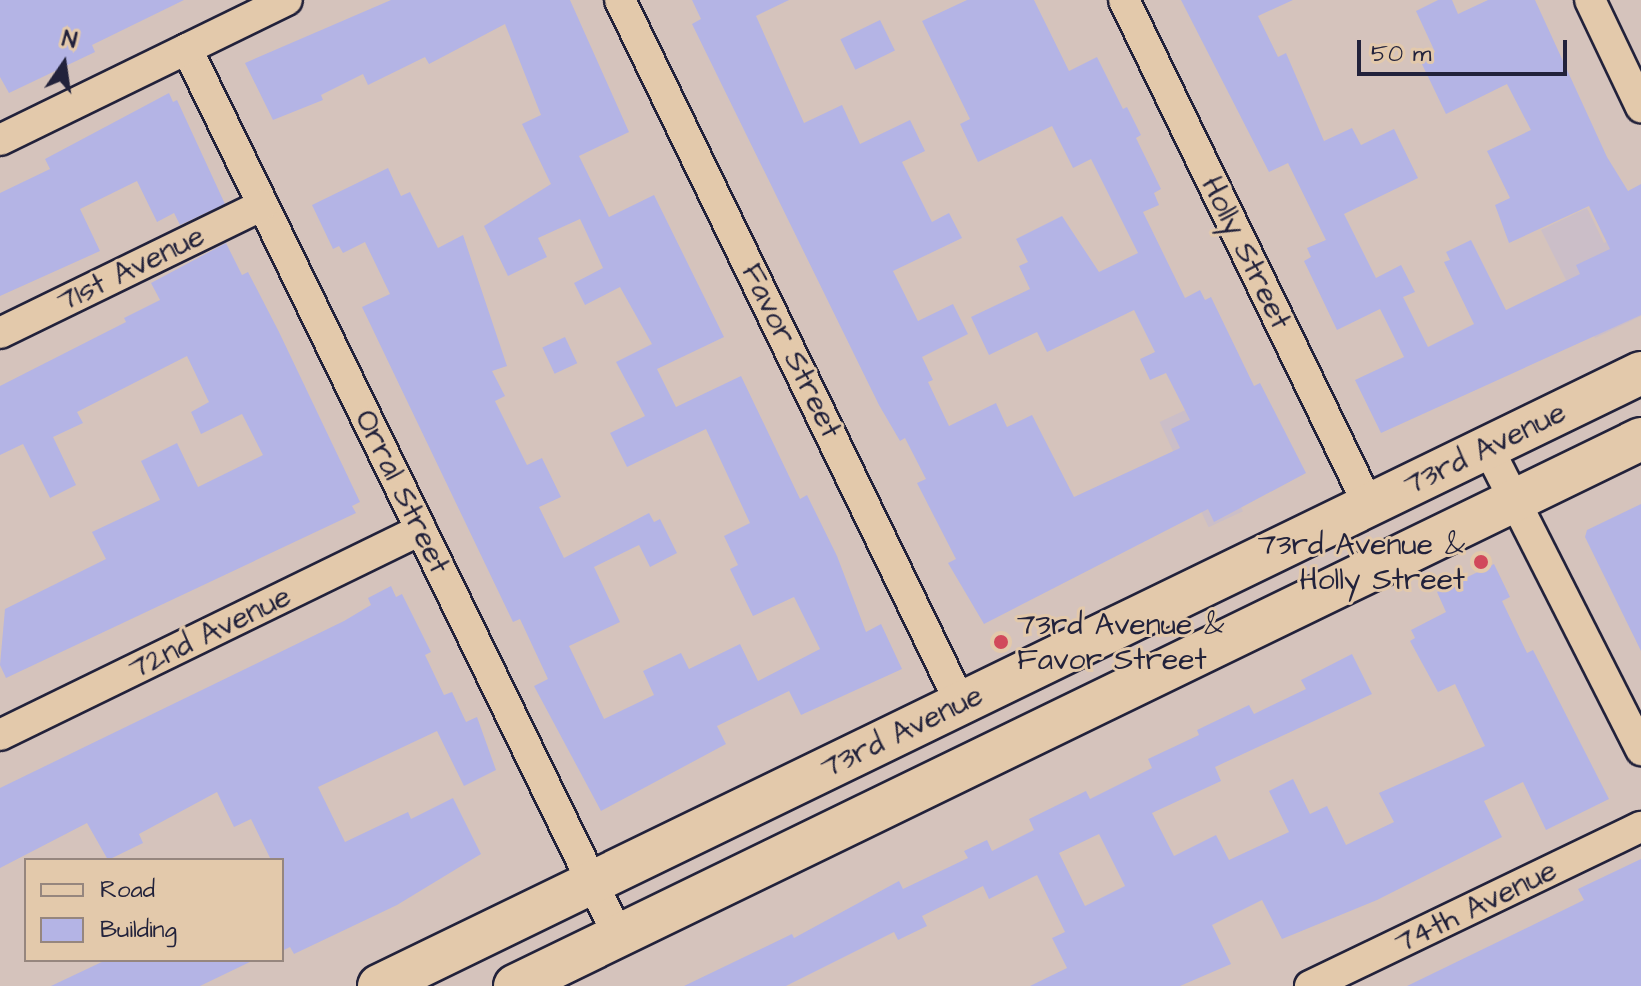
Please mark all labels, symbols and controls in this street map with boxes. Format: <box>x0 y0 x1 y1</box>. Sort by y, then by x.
text: N <box>59 23 80 57</box>
north arrow <box>24 24 104 104</box>
scale bar <box>1361 24 1571 74</box>
text: 50 m <box>1371 37 1431 71</box>
street label: Holly Street <box>1194 171 1298 335</box>
street label: 71st Avenue <box>52 218 210 320</box>
street label: Favor Street <box>733 258 849 444</box>
street label: 73rd Avenue <box>1398 394 1572 504</box>
street label: Orral Street <box>347 404 457 580</box>
place label: 73rd Avenue & Holly Street <box>1258 527 1465 598</box>
marker: 73rd Avenue & Holly Street <box>1472 553 1490 571</box>
street label: 72nd Avenue <box>123 578 297 688</box>
place label: 73rd Avenue & Favor Street <box>1017 607 1224 678</box>
marker: 73rd Avenue & Favor Street <box>992 633 1010 651</box>
street label: 73rd Avenue <box>815 677 989 787</box>
street label: 74th Avenue <box>1389 852 1563 962</box>
legend <box>24 858 284 962</box>
text: Road <box>100 873 155 907</box>
text: Building <box>100 913 177 947</box>

